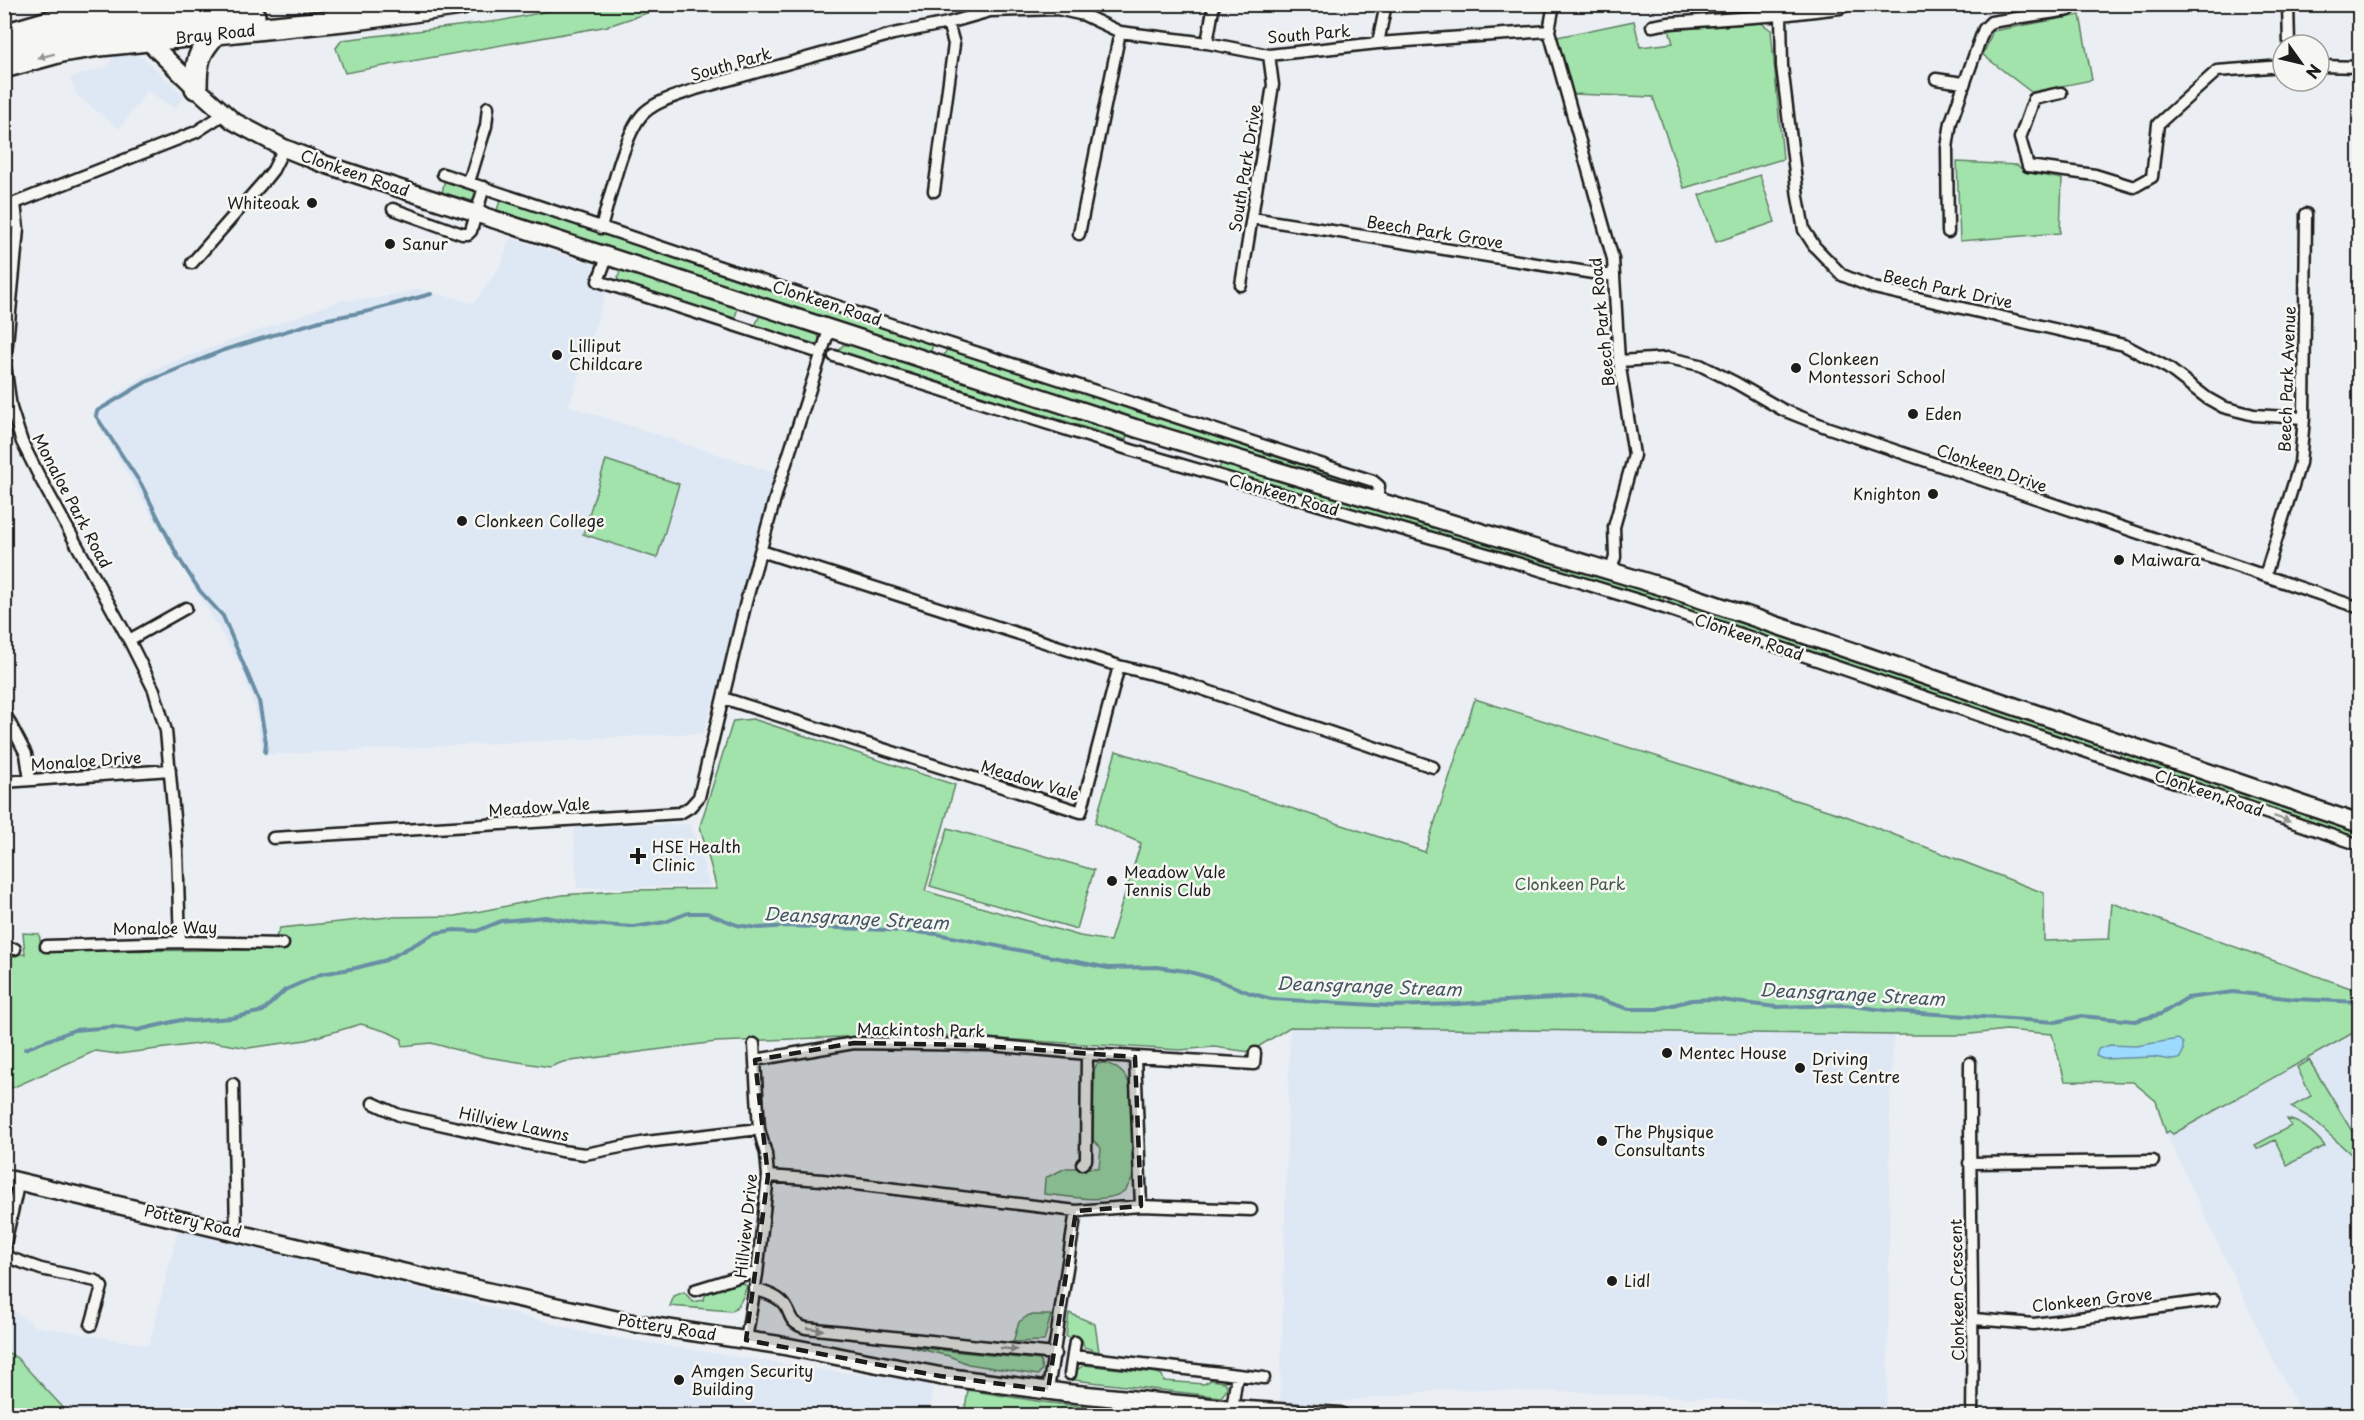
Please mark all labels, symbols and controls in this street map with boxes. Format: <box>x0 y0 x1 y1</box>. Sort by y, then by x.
street label: Bray Road <box>173 17 257 49</box>
street label: South Park <box>1266 17 1352 49</box>
north arrow <box>2271 33 2331 93</box>
street label: South Park <box>687 40 774 86</box>
one-way arrow <box>37 51 56 61</box>
text: N <box>2301 60 2328 84</box>
street label: South Park Drive <box>1222 102 1266 234</box>
street label: Clonkeen Road <box>298 142 413 202</box>
place label: Whiteoak <box>227 190 300 214</box>
marker: Whiteoak <box>305 196 319 210</box>
street label: Beech Park Grove <box>1365 208 1505 254</box>
place label: Sanur <box>402 231 448 255</box>
marker: Sanur <box>383 237 397 251</box>
street label: Beech Park Road <box>1582 257 1620 388</box>
street label: Beech Park Drive <box>1881 263 2015 314</box>
street label: Clonkeen Road <box>770 273 885 331</box>
street label: Beech Park Avenue <box>2271 305 2301 452</box>
place label: Lilliput Childcare <box>569 333 643 375</box>
place label: Clonkeen Montessori School <box>1808 346 1946 388</box>
marker: Lilliput Childcare <box>550 348 564 362</box>
marker: Clonkeen Montessori School <box>1789 361 1803 375</box>
place label: Eden <box>1925 401 1962 425</box>
marker: Eden <box>1906 407 1920 421</box>
street label: Monaloe Park Road <box>27 429 119 572</box>
street label: Clonkeen Drive <box>1934 437 2051 497</box>
street label: Clonkeen Road <box>1226 467 1342 521</box>
place label: Knighton <box>1853 481 1921 505</box>
marker: Knighton <box>1926 487 1940 501</box>
place label: Clonkeen College <box>474 508 604 532</box>
marker: Clonkeen College <box>455 514 469 528</box>
place label: Maiwara <box>2131 547 2201 571</box>
marker: Maiwara <box>2112 553 2126 567</box>
street label: Clonkeen Road <box>1692 606 1807 666</box>
street label: Monaloe Drive <box>30 744 142 776</box>
street label: Meadow Vale <box>978 753 1082 805</box>
street label: Clonkeen Road <box>2152 762 2267 822</box>
street label: Meadow Vale <box>487 790 590 822</box>
one-way arrow <box>2274 814 2292 824</box>
place label: HSE Health Clinic <box>652 834 741 876</box>
marker: HSE Health Clinic <box>629 847 647 865</box>
place label: Meadow Vale Tennis Club <box>1124 859 1226 901</box>
park label: Clonkeen Park <box>1515 871 1626 895</box>
marker: Meadow Vale Tennis Club <box>1105 874 1119 888</box>
water label: Deansgrange Stream <box>763 899 950 936</box>
street label: Monaloe Way <box>112 914 218 940</box>
water label: Deansgrange Stream <box>1276 969 1463 1002</box>
water label: Deansgrange Stream <box>1759 975 1946 1012</box>
street label: Mackintosh Park <box>857 1016 986 1042</box>
place label: Mentec House <box>1679 1040 1787 1064</box>
marker: Mentec House <box>1660 1046 1674 1060</box>
place label: Driving Test Centre <box>1812 1046 1900 1088</box>
marker: Driving Test Centre <box>1793 1061 1807 1075</box>
street label: Hillview Lawns <box>457 1100 572 1146</box>
place label: The Physique Consultants <box>1614 1119 1714 1161</box>
marker: The Physique Consultants <box>1595 1134 1609 1148</box>
street label: Hillview Drive <box>728 1172 762 1279</box>
street label: Pottery Road <box>142 1197 244 1243</box>
street label: Clonkeen Crescent <box>1943 1218 1969 1361</box>
place label: Lidl <box>1624 1268 1650 1292</box>
marker: Lidl <box>1605 1274 1619 1288</box>
street label: Clonkeen Grove <box>2031 1281 2153 1317</box>
street label: Pottery Road <box>616 1306 718 1346</box>
one-way arrow <box>806 1324 825 1334</box>
one-way arrow <box>1000 1344 1019 1354</box>
place label: Amgen Security Building <box>691 1358 813 1400</box>
marker: Amgen Security Building <box>672 1373 686 1387</box>

